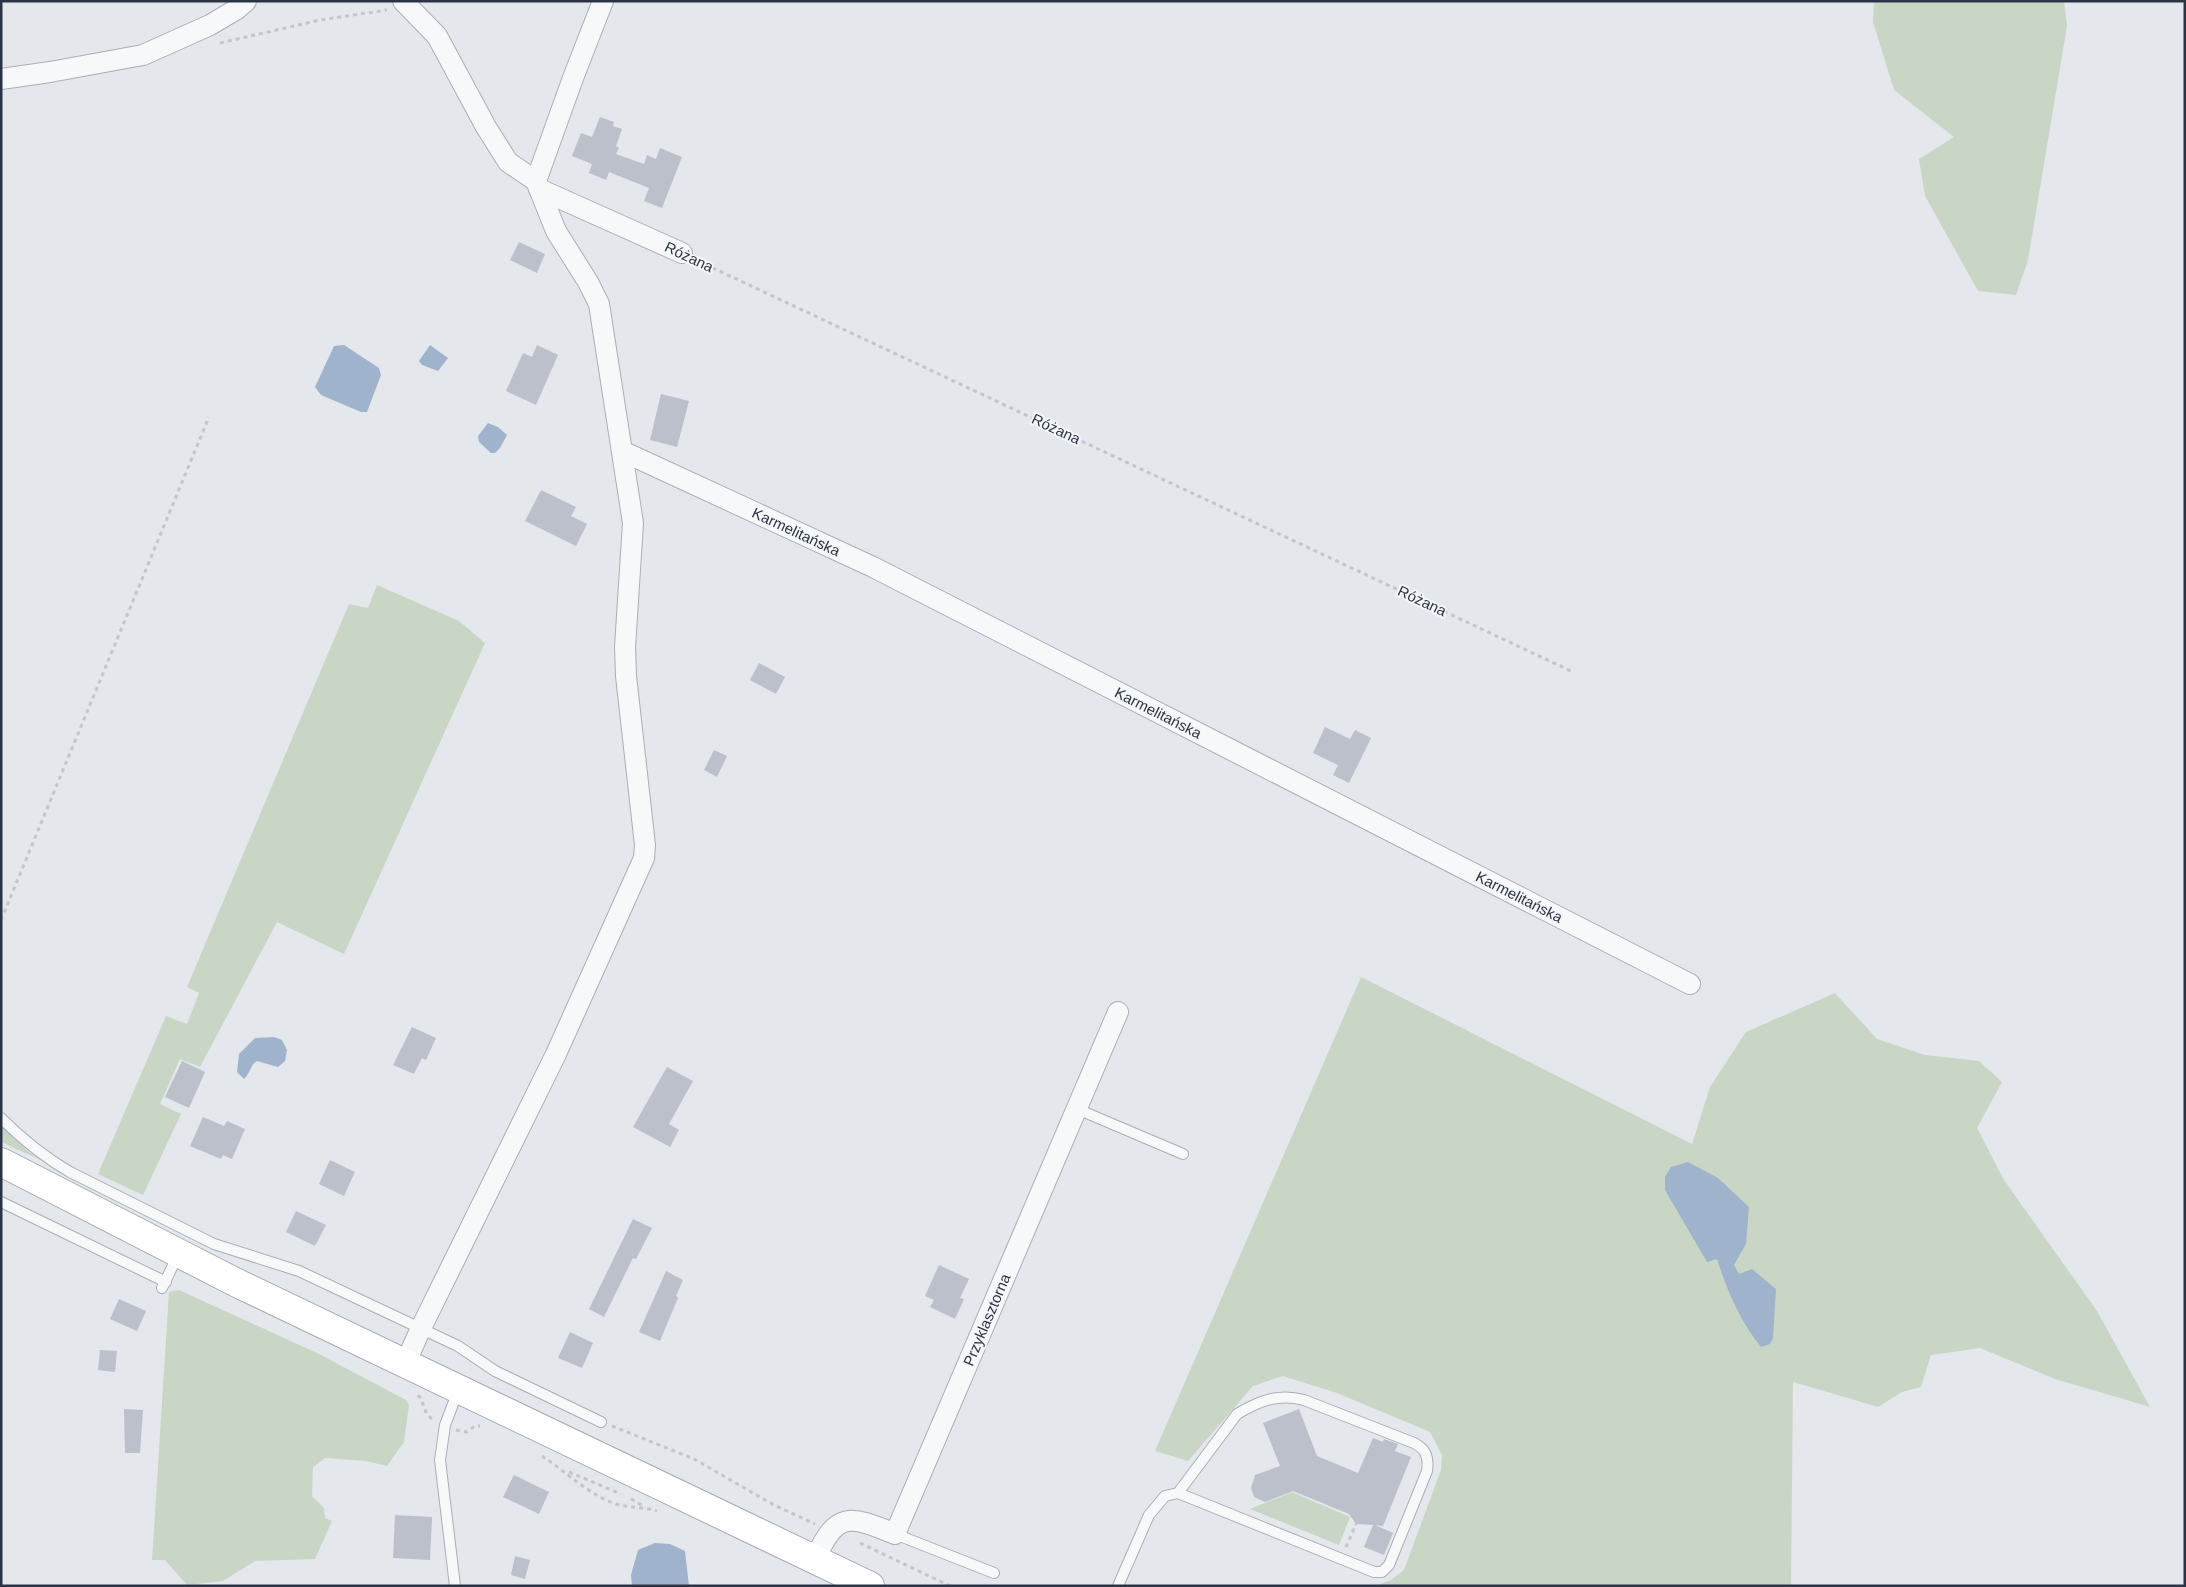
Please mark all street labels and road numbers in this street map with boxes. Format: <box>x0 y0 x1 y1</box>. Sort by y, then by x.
street label: Różana <box>662 238 717 275</box>
street label: Różana <box>1029 410 1084 447</box>
street label: Karmelitańska <box>750 504 843 560</box>
street label: Różana <box>1395 582 1450 619</box>
street label: Karmelitańska <box>1112 683 1205 742</box>
street label: Karmelitańska <box>1473 867 1566 926</box>
street label: Przyklasztorna <box>959 1271 1014 1368</box>

